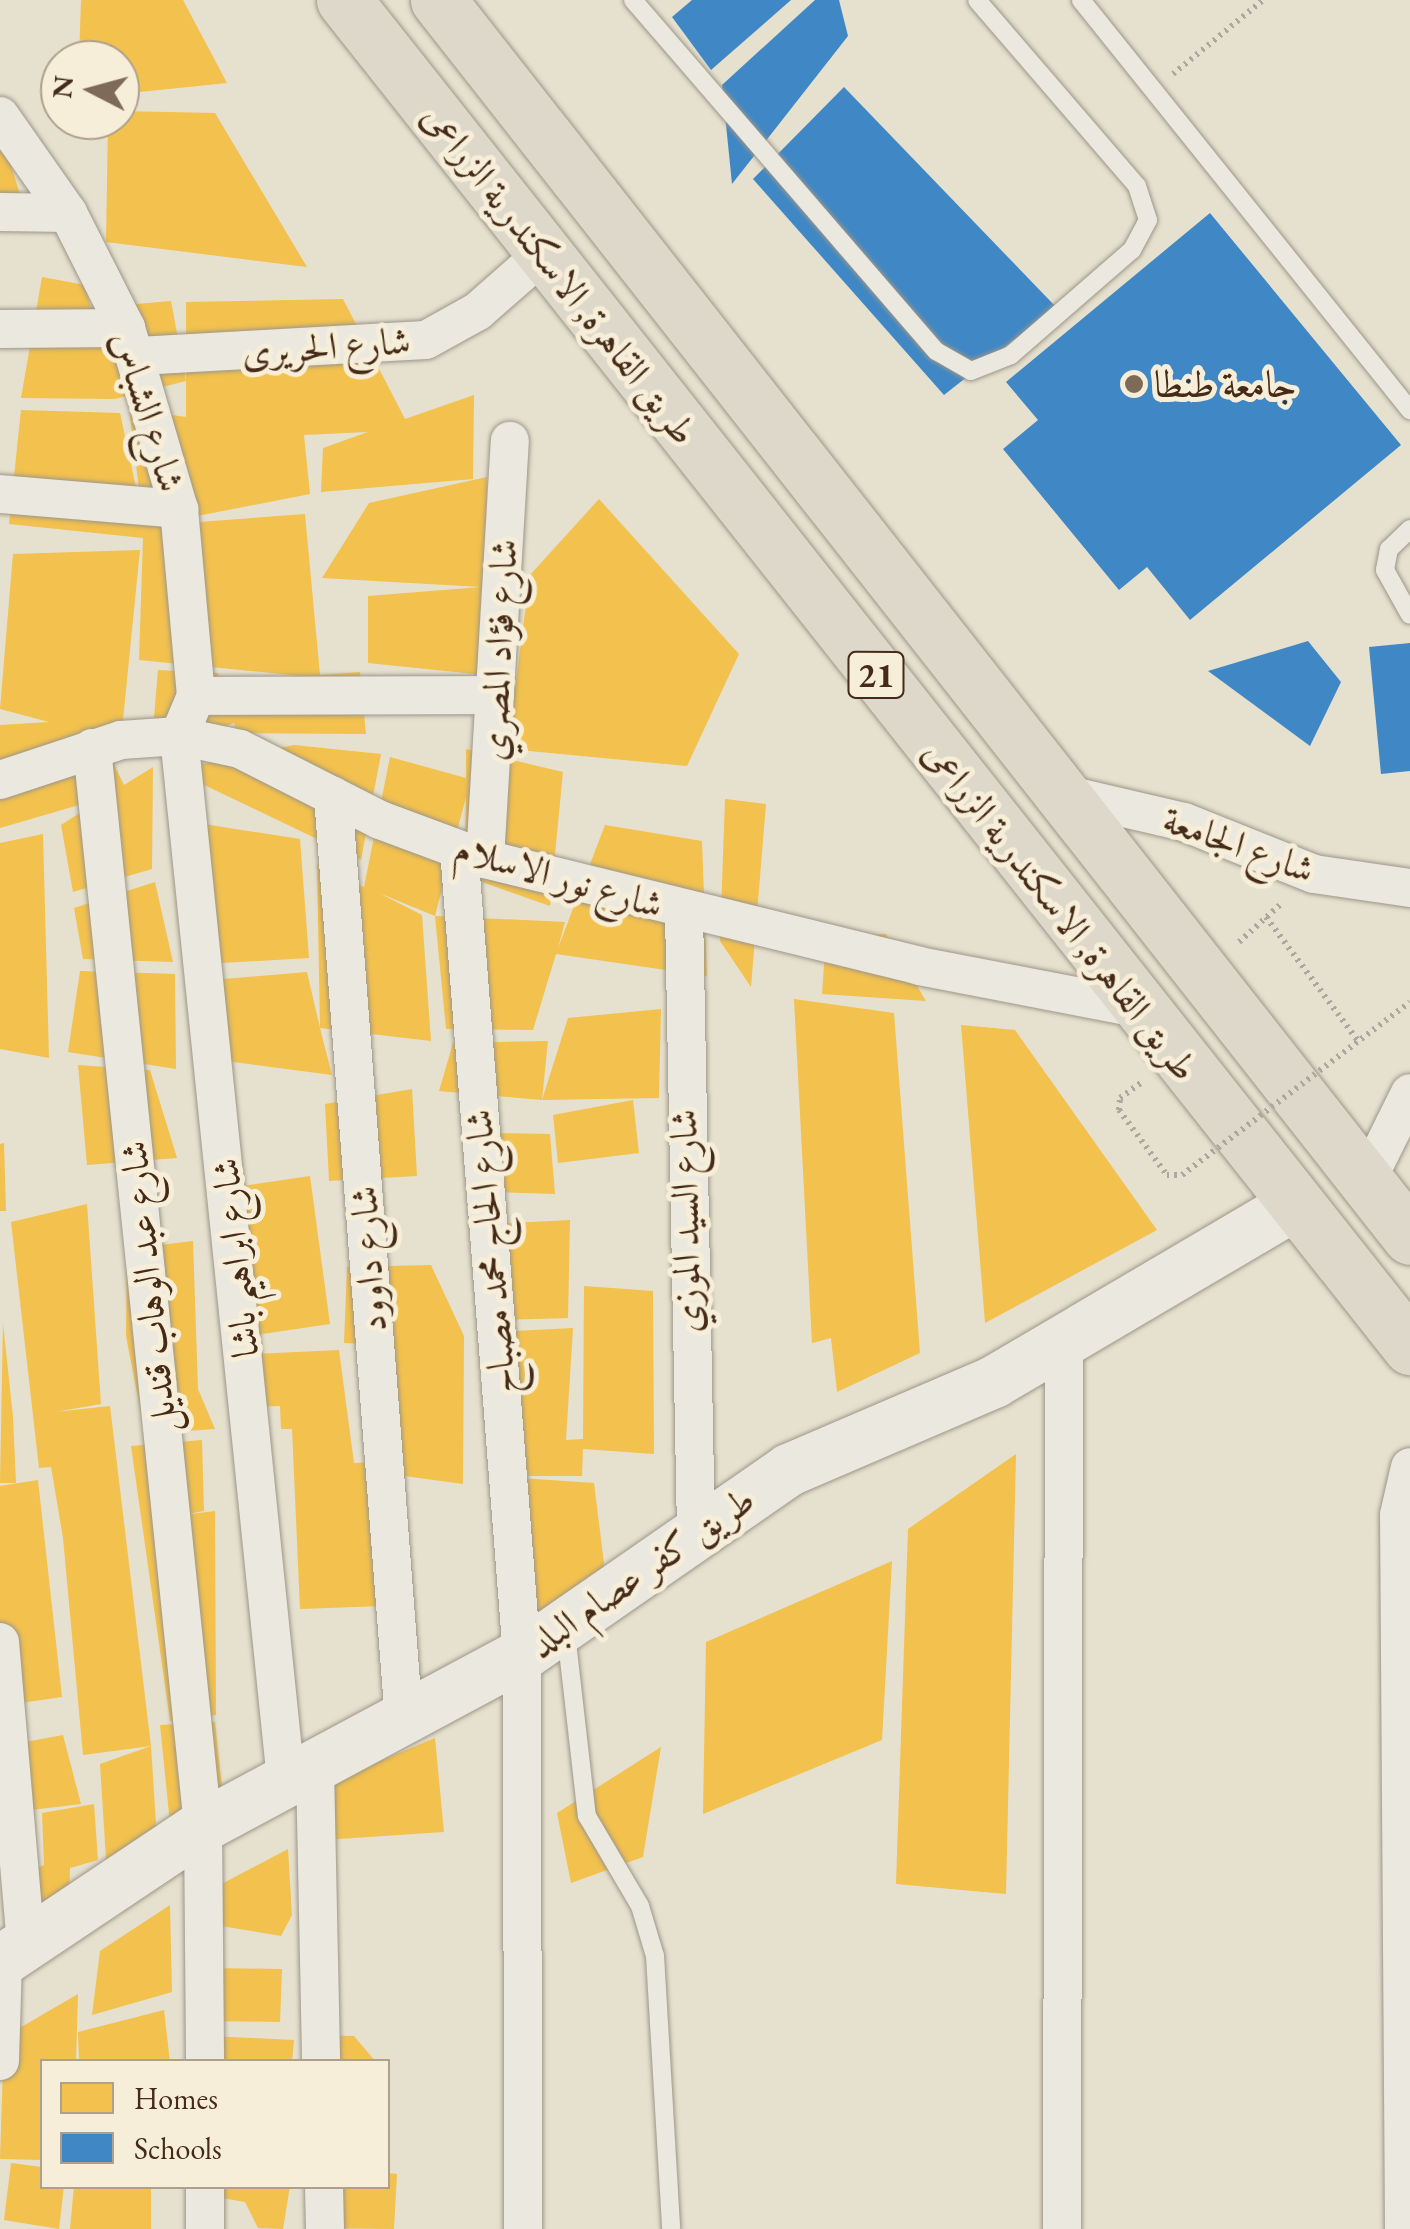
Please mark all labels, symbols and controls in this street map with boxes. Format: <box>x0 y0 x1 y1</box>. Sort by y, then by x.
north arrow <box>40 40 140 140</box>
text: N <box>43 74 81 100</box>
street label: طريق القاهرة, الاسكندرية الزراعى <box>413 94 707 454</box>
street label: شارع الحريرى <box>240 317 412 375</box>
street label: شارع الشباس <box>103 325 195 497</box>
place label: جامعة طنطا <box>1154 361 1297 407</box>
marker: جامعة طنطا <box>1123 373 1145 395</box>
street label: شارع فؤاد المصري <box>469 538 527 762</box>
road number: 21 <box>846 645 906 705</box>
street label: طريق القاهرة, الاسكندرية الزراعى <box>914 730 1208 1090</box>
street label: شارع الجامعة <box>1157 796 1321 892</box>
street label: شارع نور الاسلام <box>450 825 668 927</box>
street label: شارع الحاج محمد مصباح <box>455 1108 525 1396</box>
street label: شارع السيد الموزي <box>660 1109 710 1333</box>
street label: شارع عبد الوهاب قنديل <box>110 1139 186 1435</box>
street label: شارع ابراهيم باشا <box>202 1156 268 1360</box>
street label: شارع داوود <box>340 1184 396 1334</box>
street label: طريق كفر عصام البلد <box>519 1476 763 1666</box>
legend <box>40 2059 390 2189</box>
text: Homes <box>134 2079 218 2118</box>
text: Schools <box>134 2129 222 2168</box>

